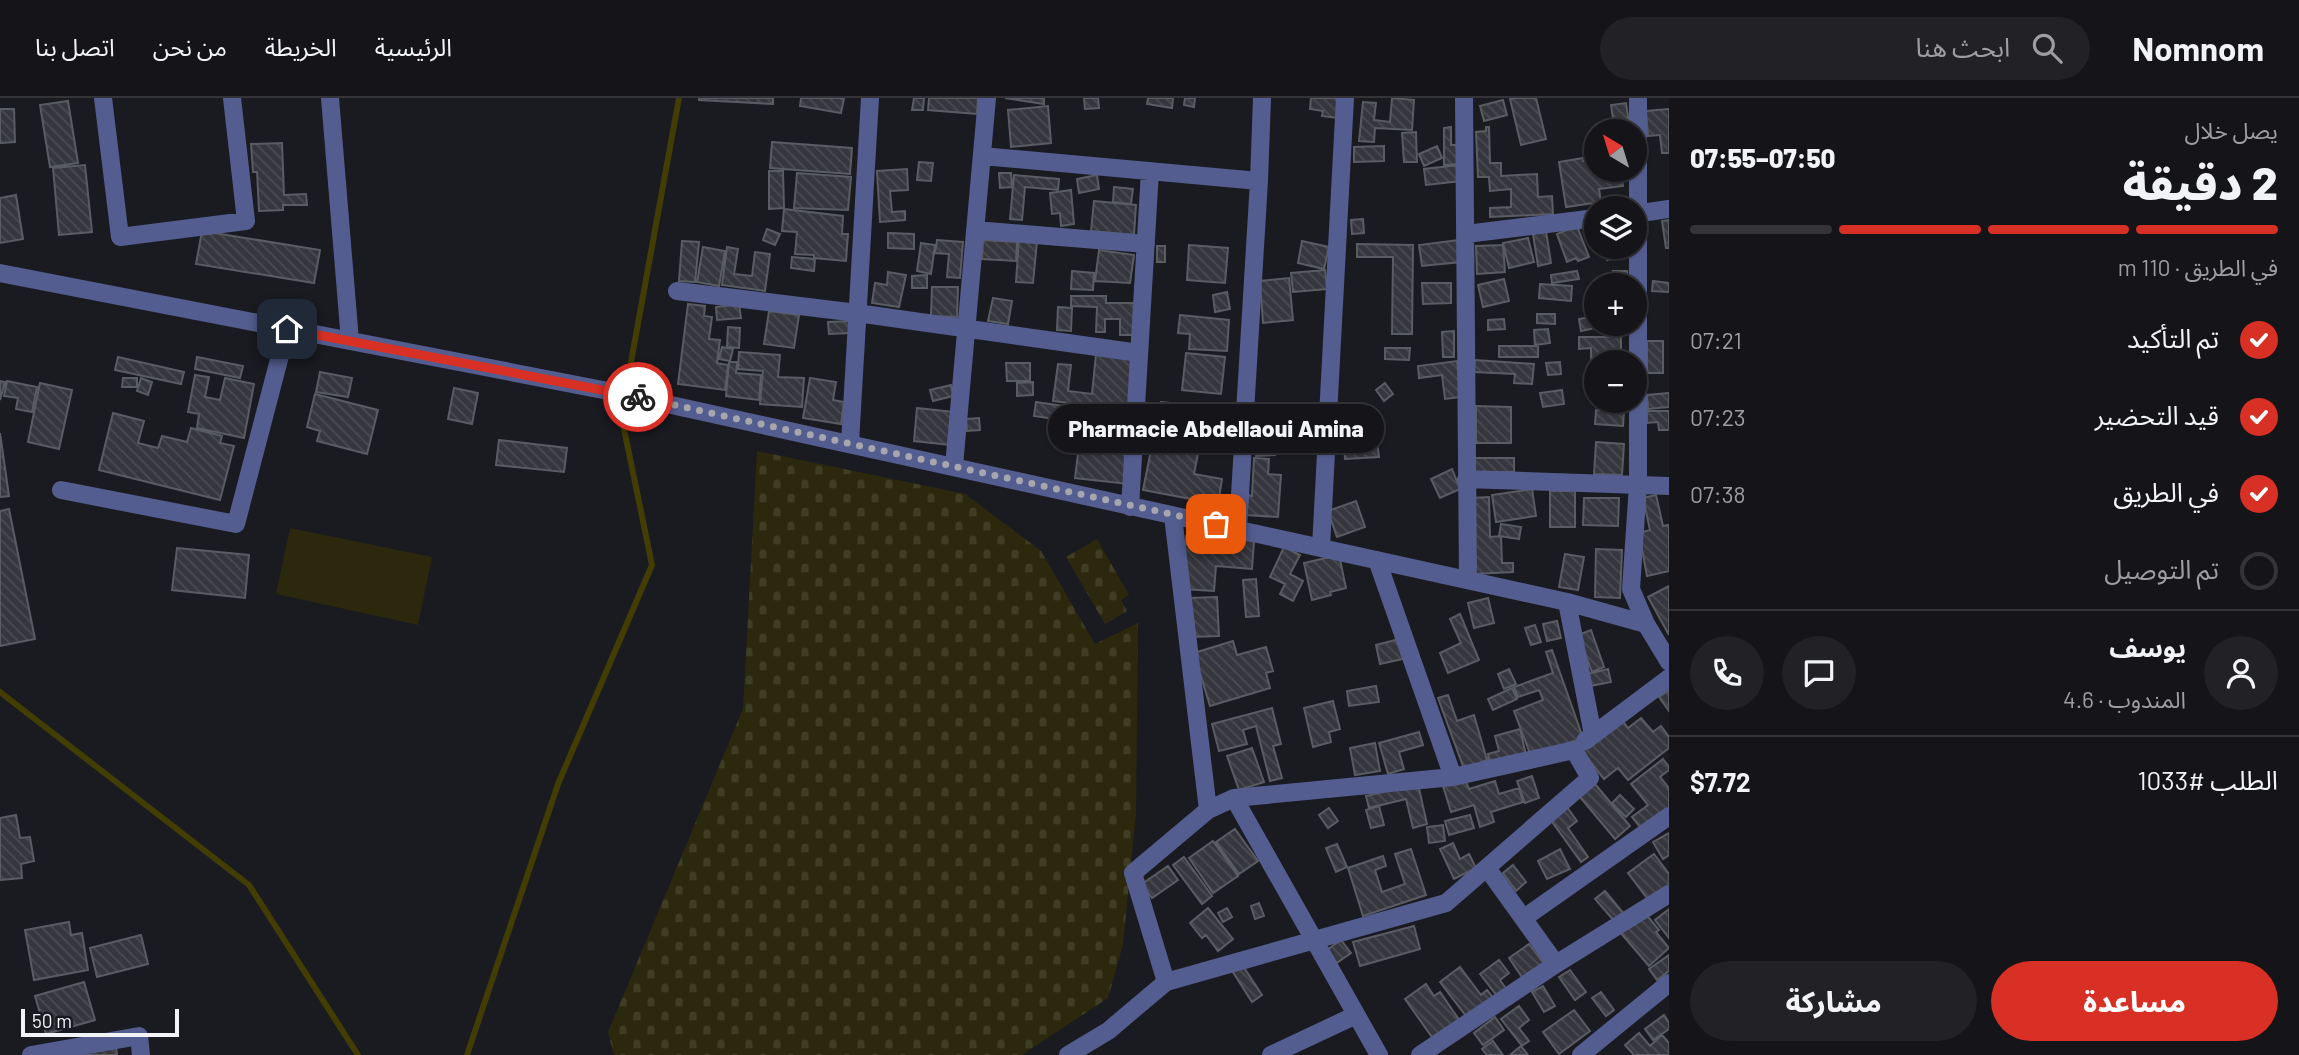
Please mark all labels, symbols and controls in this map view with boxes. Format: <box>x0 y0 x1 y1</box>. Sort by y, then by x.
search box <box>1600 17 2090 80</box>
text: Nomnom <box>2132 28 2264 68</box>
icon: search <box>2028 29 2066 67</box>
text: ابحث هنا <box>1915 31 2010 62</box>
text: اتصل بنا <box>35 32 115 61</box>
text: من نحن <box>153 32 227 61</box>
text: الخريطة <box>265 32 337 61</box>
text: الرئيسية <box>375 32 452 61</box>
text: يصل خلال <box>2185 116 2278 144</box>
north arrow <box>1584 119 1647 182</box>
map controls <box>1584 119 1647 413</box>
text: 07:50–07:55 <box>1690 142 1835 173</box>
text: 2 دقيقة <box>2123 154 2278 209</box>
button: layers <box>1584 196 1647 259</box>
text: في الطريق · 110 m <box>2118 253 2278 281</box>
button: + <box>1584 273 1647 336</box>
pin <box>257 299 317 359</box>
icon: home <box>268 310 306 348</box>
icon: check <box>2240 321 2278 359</box>
text: تم التأكيد <box>2127 322 2219 353</box>
text: 07:21 <box>1690 326 1742 354</box>
button: − <box>1584 350 1647 413</box>
courier <box>603 362 673 432</box>
icon: bike <box>619 378 657 416</box>
icon: check <box>2240 398 2278 436</box>
text: قيد التحضير <box>2095 399 2219 430</box>
text: 07:23 <box>1690 403 1746 431</box>
callout: Pharmacie Abdellaoui Amina <box>1048 405 1384 454</box>
text: Pharmacie Abdellaoui Amina <box>1068 414 1364 442</box>
icon: check <box>2240 475 2278 513</box>
text: في الطريق <box>2113 476 2219 507</box>
text: 07:38 <box>1690 480 1746 508</box>
pin <box>1186 494 1246 554</box>
icon: bag <box>1197 505 1235 543</box>
text: تم التوصيل <box>2104 553 2219 584</box>
text: يوسف <box>2109 631 2186 662</box>
button: phone <box>1690 636 1764 710</box>
button: chat <box>1782 636 1856 710</box>
button: person <box>2204 636 2278 710</box>
text: المندوب · 4.6 <box>2063 685 2186 713</box>
text: الطلب #1033 <box>2137 764 2278 795</box>
text: $7.72 <box>1690 766 1751 797</box>
button: مشاركة <box>1690 961 1977 1041</box>
button: مساعدة <box>1991 961 2278 1041</box>
scale bar <box>21 1006 178 1038</box>
text: 50 m <box>32 1009 72 1032</box>

